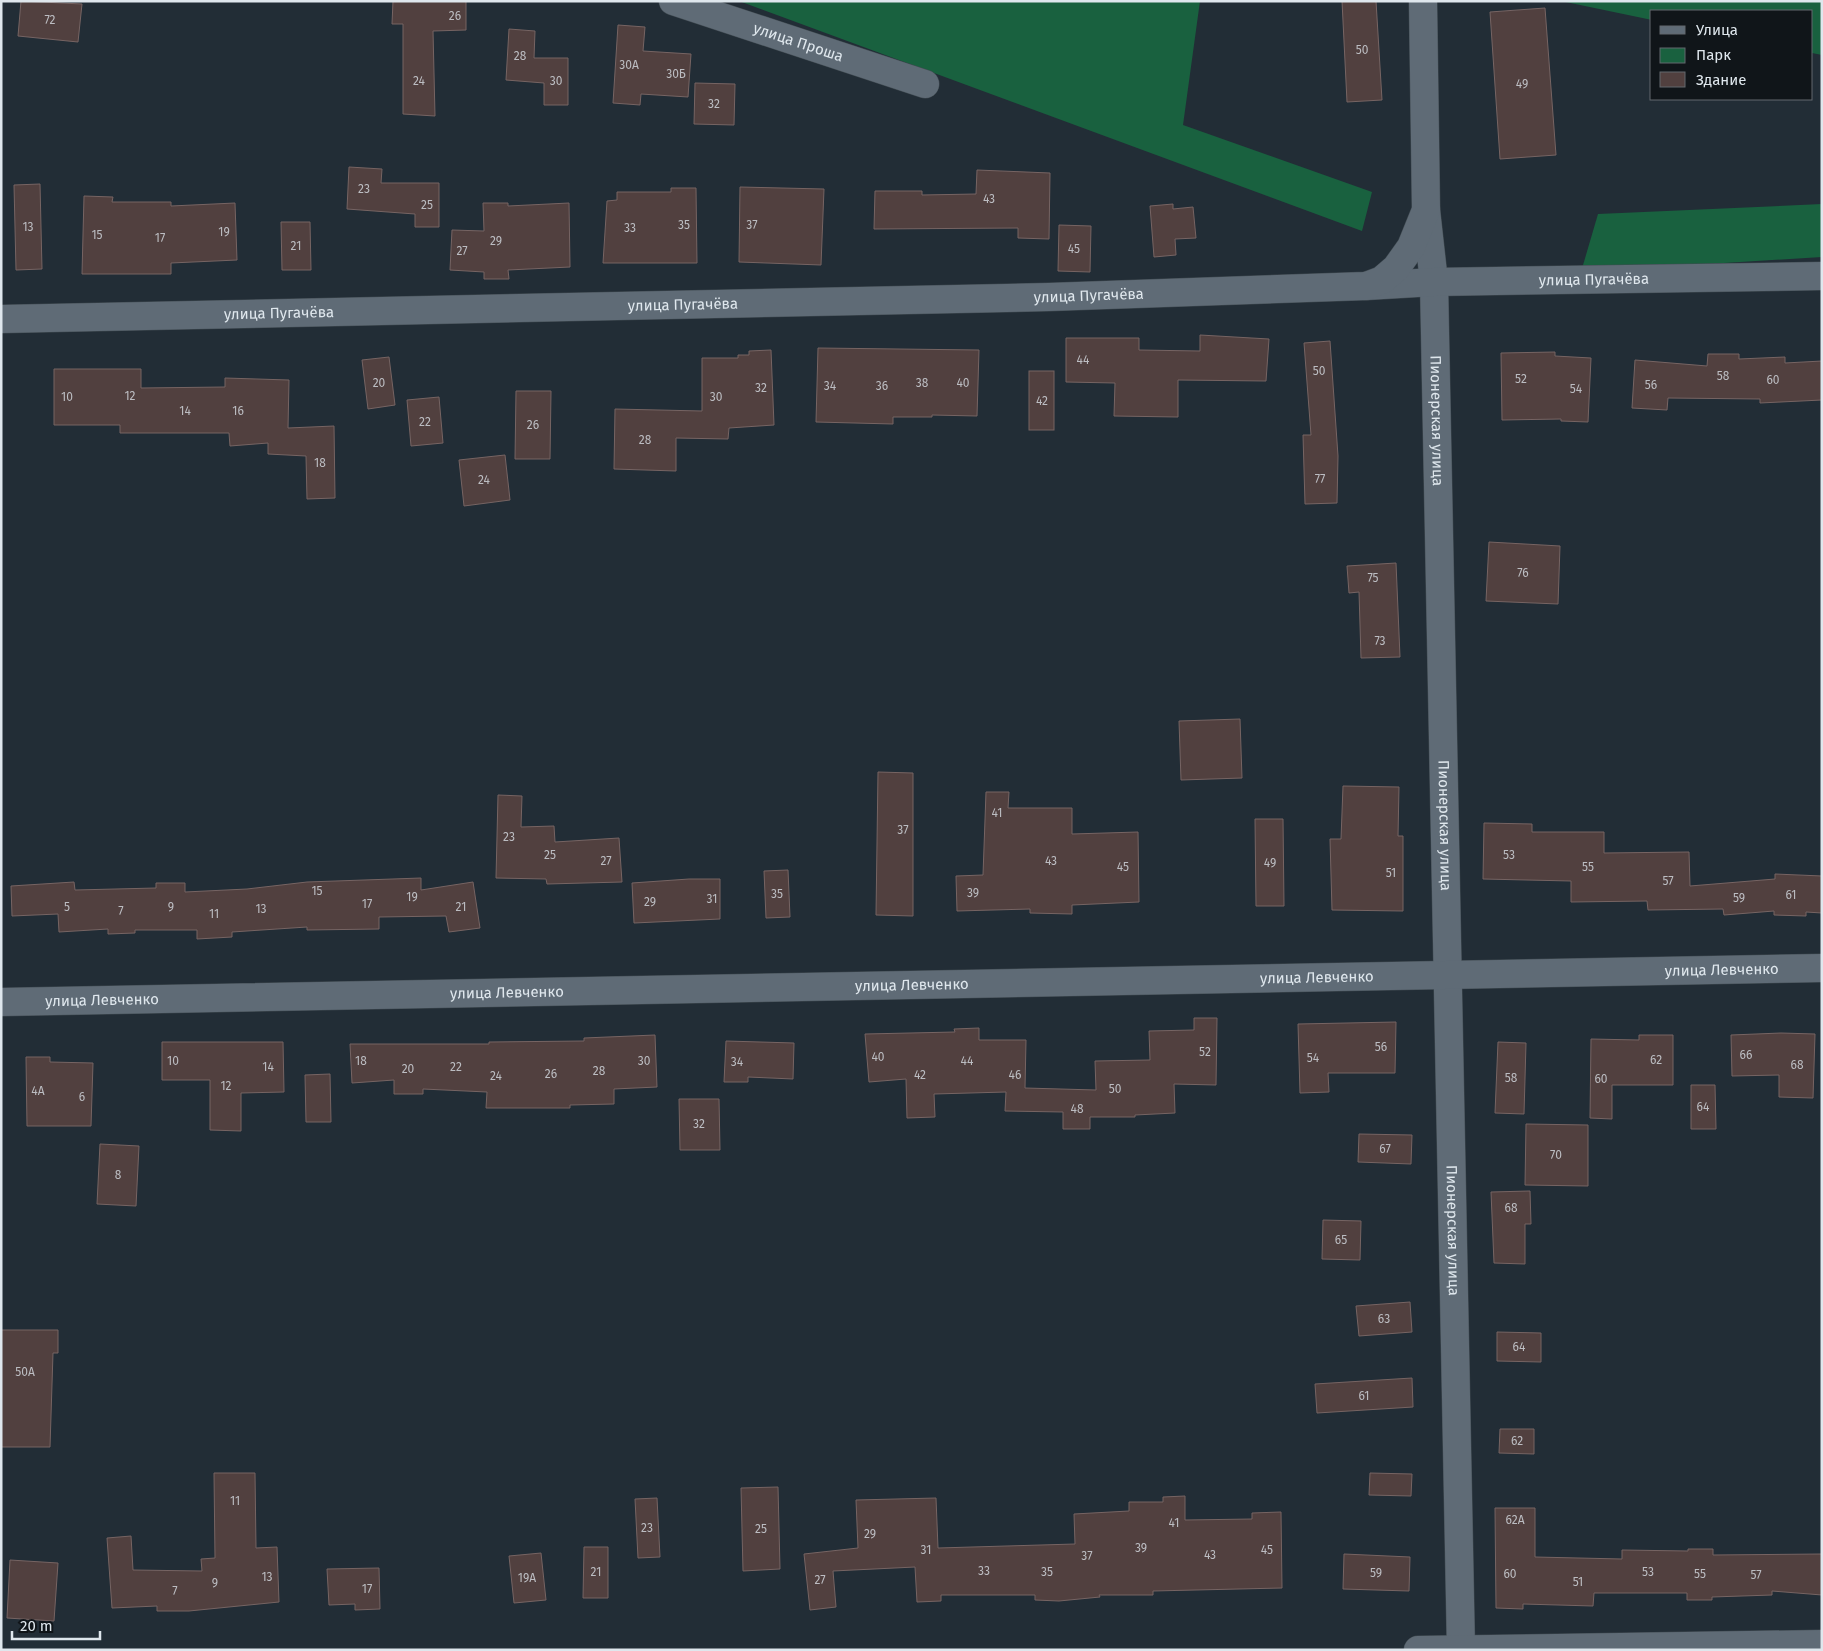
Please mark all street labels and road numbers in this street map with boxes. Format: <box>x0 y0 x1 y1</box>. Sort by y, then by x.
street label: улица Проша <box>751 19 846 66</box>
street label: улица Пугачёва <box>1539 270 1649 289</box>
street label: улица Пугачёва <box>1033 285 1144 306</box>
street label: улица Пугачёва <box>628 295 738 315</box>
street label: улица Пугачёва <box>224 303 334 323</box>
street label: Пионерская улица <box>1426 355 1447 486</box>
street label: Пионерская улица <box>1434 760 1455 891</box>
street label: улица Левченко <box>1665 960 1779 980</box>
street label: улица Левченко <box>1260 967 1374 987</box>
street label: улица Левченко <box>855 975 969 995</box>
street label: улица Левченко <box>450 982 564 1003</box>
street label: улица Левченко <box>45 990 159 1010</box>
street label: Пионерская улица <box>1442 1165 1463 1296</box>

